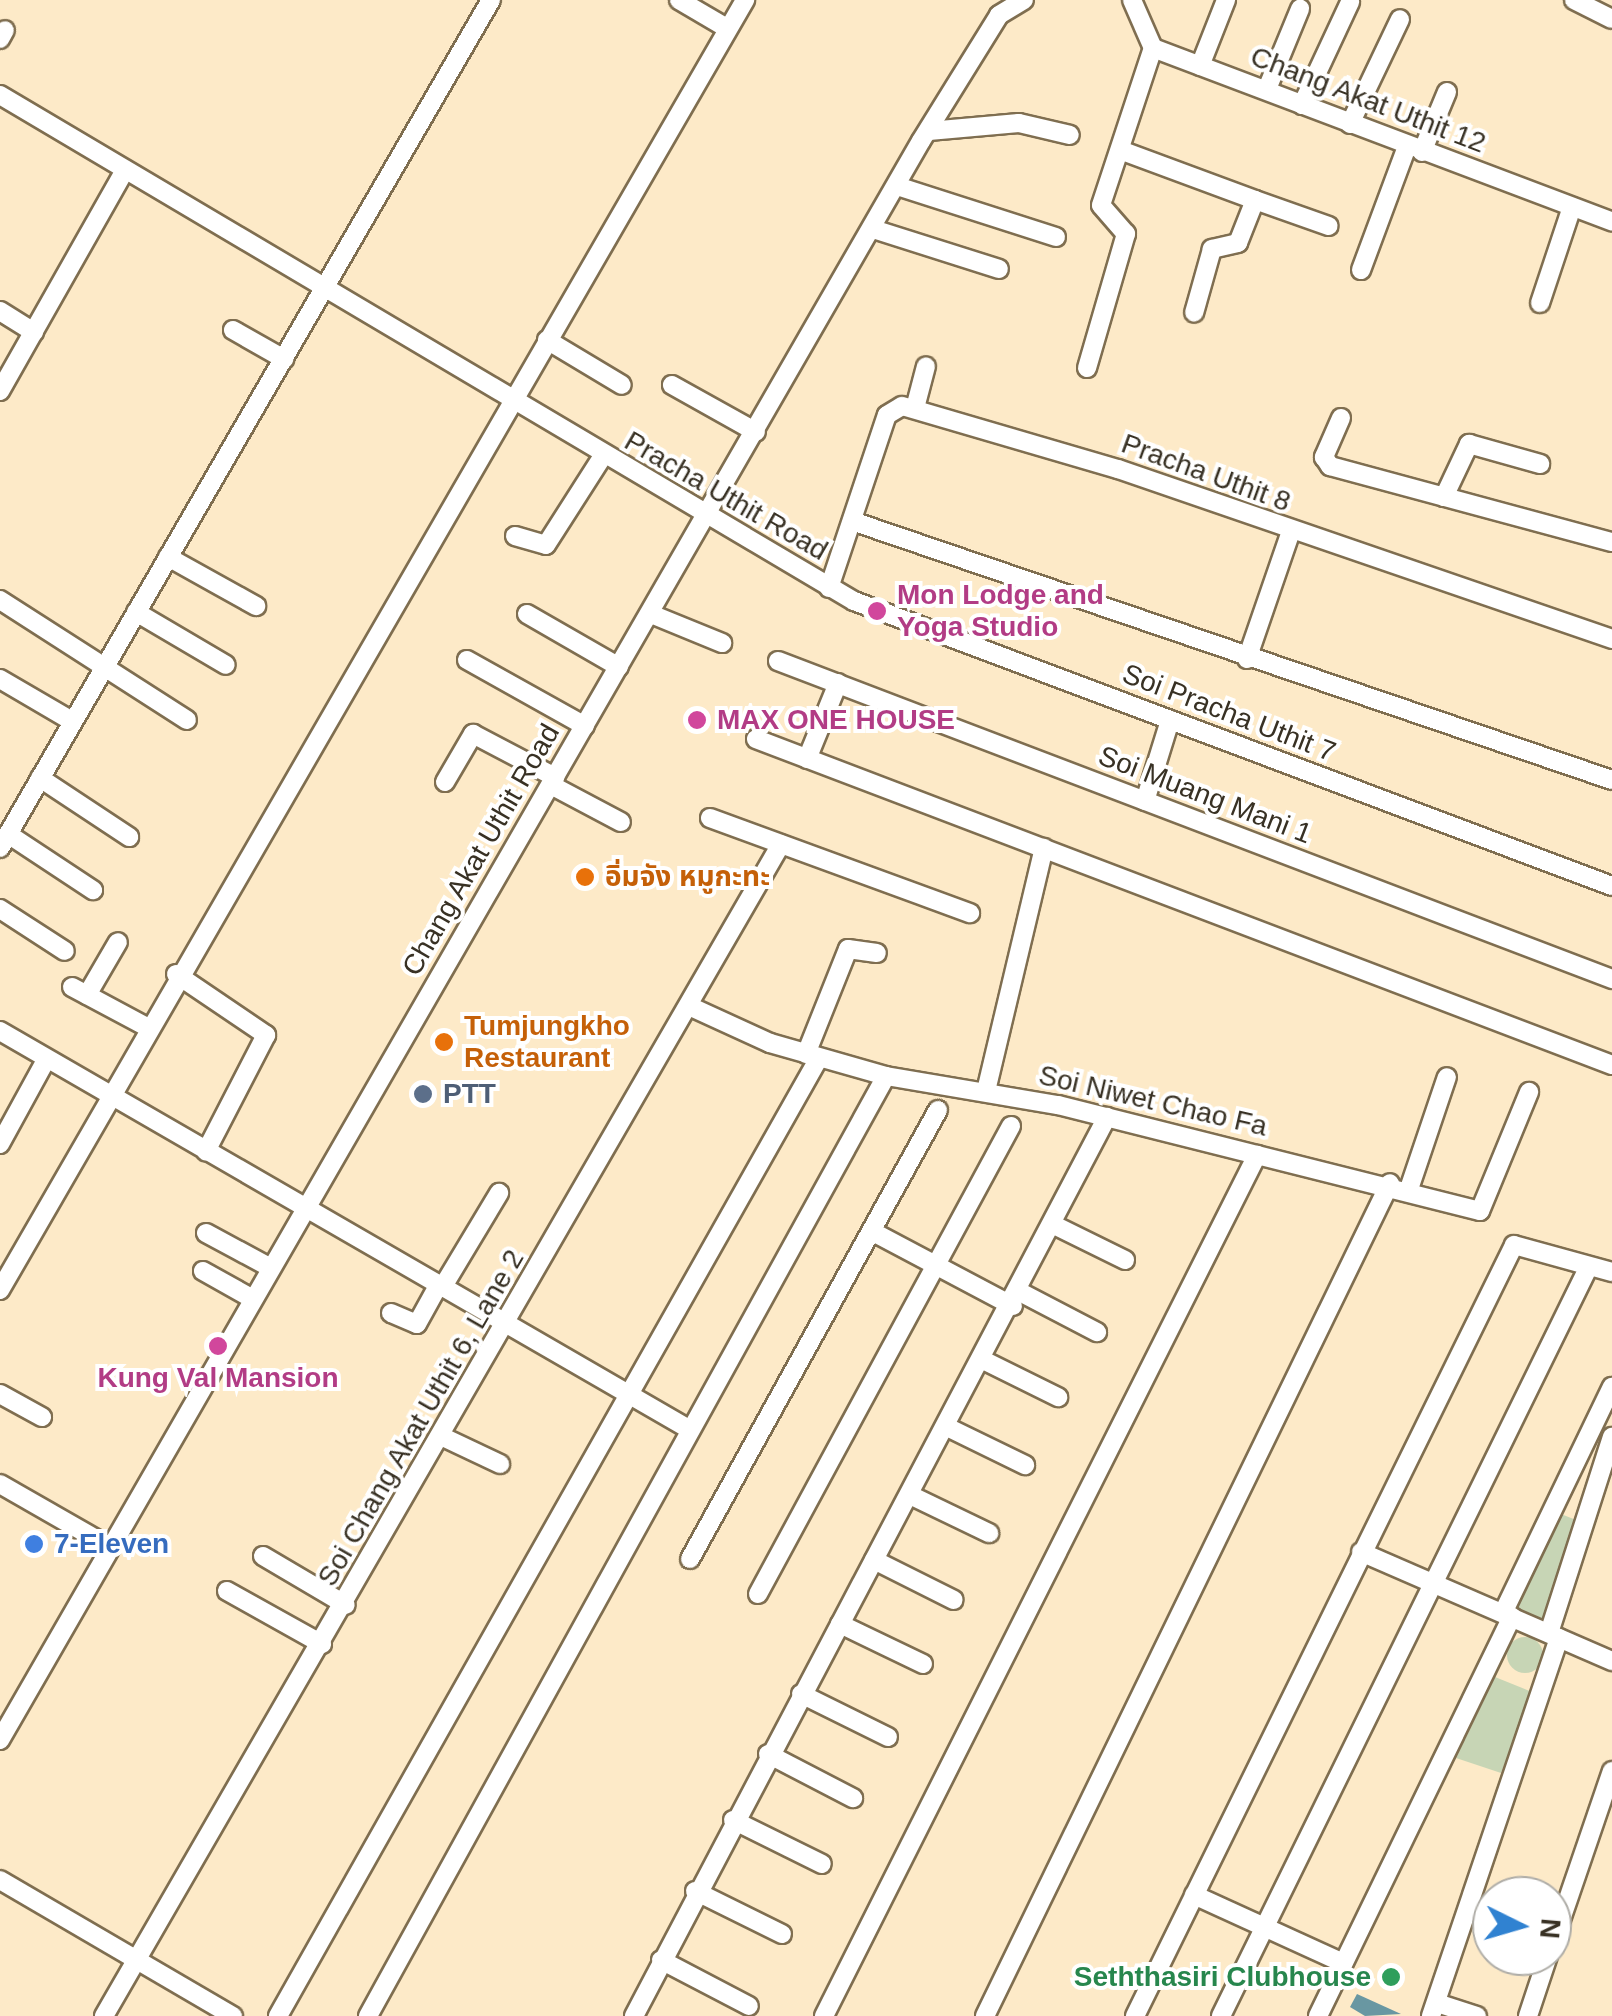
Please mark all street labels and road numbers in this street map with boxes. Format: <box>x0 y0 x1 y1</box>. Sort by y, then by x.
street label: Chang Akat Uthit 12 <box>1245 39 1491 161</box>
street label: Pracha Uthit Road <box>619 424 833 568</box>
street label: Pracha Uthit 8 <box>1117 427 1295 519</box>
street label: Soi Pracha Uthit 7 <box>1118 657 1340 769</box>
street label: Chang Akat Uthit Road <box>395 718 567 982</box>
street label: Soi Muang Mani 1 <box>1094 739 1316 851</box>
street label: Soi Niwet Chao Fa <box>1035 1058 1271 1144</box>
street label: Soi Chang Akat Uthit 6, Lane 2 <box>310 1243 532 1593</box>

